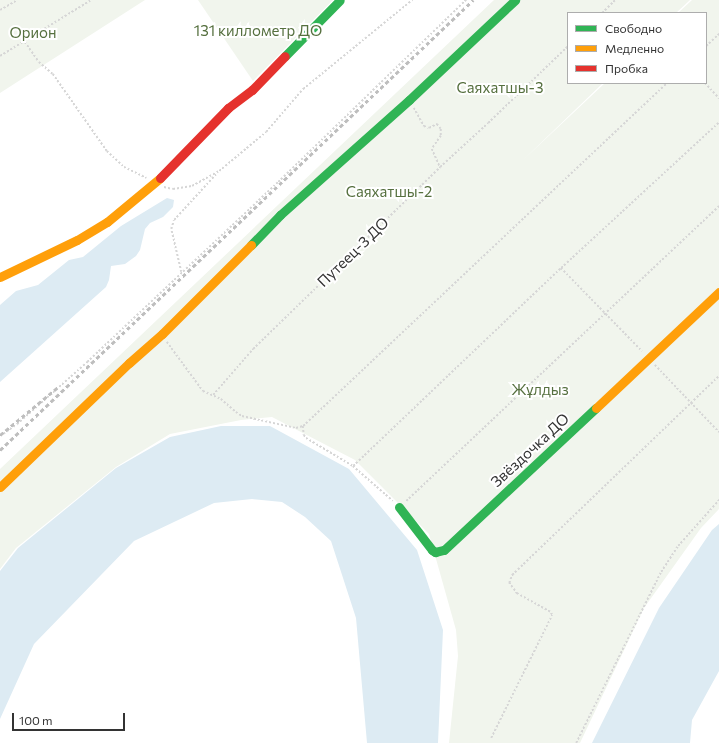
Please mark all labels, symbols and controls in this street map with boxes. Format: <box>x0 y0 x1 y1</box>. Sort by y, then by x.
legend <box>567 12 707 84</box>
text: Свободно <box>605 21 662 35</box>
park label: 131 киллометр ДО <box>194 22 322 40</box>
park label: Орион <box>9 24 57 42</box>
text: Медленно <box>605 41 664 55</box>
text: Пробка <box>605 61 648 75</box>
park label: Саяхатшы-3 <box>457 79 543 97</box>
park label: Саяхатшы-2 <box>346 183 432 201</box>
street label: Путеец-3 ДО <box>314 213 392 291</box>
park label: Жұлдыз <box>511 381 569 399</box>
street label: Звёздочка ДО <box>487 409 573 491</box>
scale bar <box>14 705 127 731</box>
text: 100 m <box>19 713 53 727</box>

